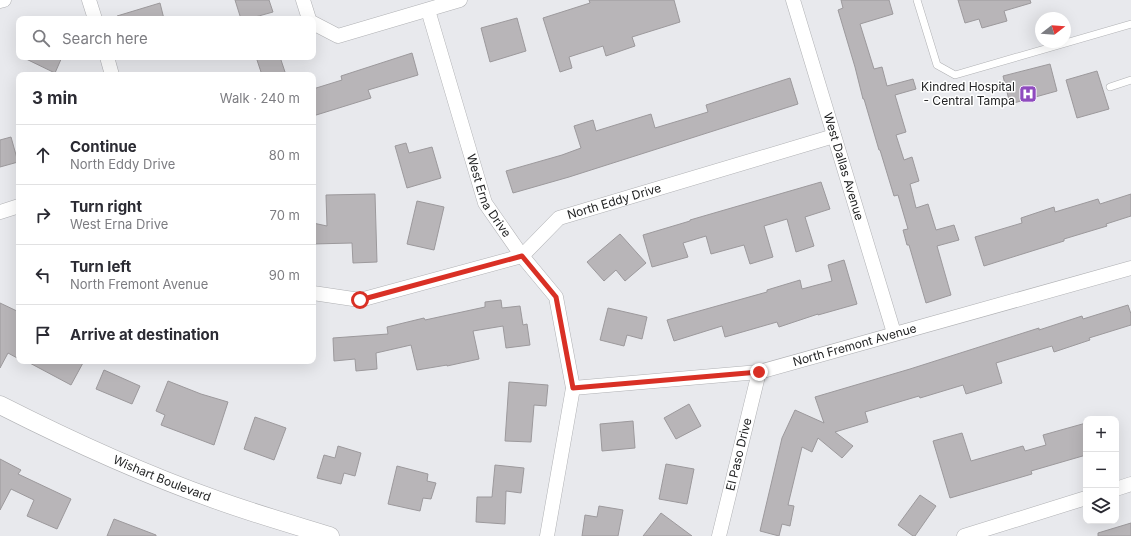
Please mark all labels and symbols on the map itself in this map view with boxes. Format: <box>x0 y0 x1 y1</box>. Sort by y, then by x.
north arrow <box>1035 12 1071 48</box>
place label: Kindred Hospital - Central Tampa <box>921 79 1015 108</box>
hospital icon: Kindred Hospital - Central Tampa <box>1018 84 1038 104</box>
street label: West Dallas Avenue <box>821 111 867 222</box>
street label: West Erna Drive <box>464 152 515 240</box>
street label: North Eddy Drive <box>565 180 663 222</box>
route start <box>351 291 369 309</box>
street label: North Fremont Avenue <box>791 320 918 369</box>
route end <box>750 363 768 381</box>
street label: El Paso Drive <box>722 416 755 492</box>
street label: Wishart Boulevard <box>111 452 213 504</box>

